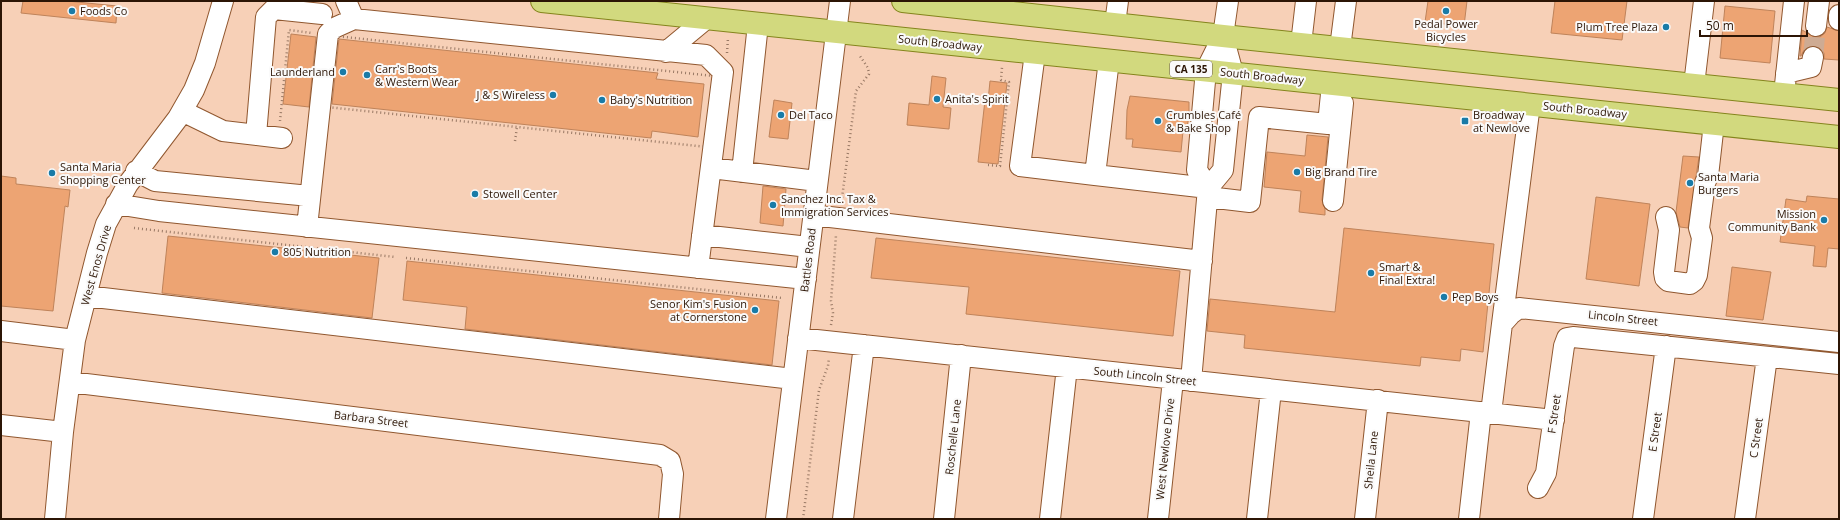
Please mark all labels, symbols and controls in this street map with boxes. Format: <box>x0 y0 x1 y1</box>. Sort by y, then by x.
place label: Foods Co <box>80 3 128 18</box>
marker: Foods Co <box>67 6 77 16</box>
marker: Pedal Power Bicycles <box>1441 6 1451 16</box>
scale bar <box>1700 12 1807 38</box>
place label: Pedal Power Bicycles <box>1414 16 1478 44</box>
text: 50 m <box>1706 17 1734 34</box>
place label: Plum Tree Plaza <box>1576 19 1658 34</box>
marker: Plum Tree Plaza <box>1661 22 1671 32</box>
street label: South Broadway <box>897 31 983 54</box>
place label: Carr's Boots & Western Wear <box>375 61 459 89</box>
road number: CA 135 <box>1170 61 1212 77</box>
place label: Launderland <box>270 64 335 79</box>
street label: South Broadway <box>1219 64 1305 87</box>
marker: Launderland <box>338 67 348 77</box>
marker: Carr's Boots & Western Wear <box>362 70 372 80</box>
place label: J & S Wireless <box>475 87 545 102</box>
marker: J & S Wireless <box>548 90 558 100</box>
place label: Anita's Spirit <box>945 91 1009 106</box>
place label: Baby's Nutrition <box>610 92 692 107</box>
marker: Anita's Spirit <box>932 94 942 104</box>
marker: Baby's Nutrition <box>597 95 607 105</box>
street label: South Broadway <box>1542 98 1628 121</box>
place label: Del Taco <box>789 107 833 122</box>
place label: Crumbles Café & Bake Shop <box>1166 107 1241 135</box>
place label: Broadway at Newlove <box>1473 107 1530 135</box>
marker: Del Taco <box>776 110 786 120</box>
marker: Crumbles Café & Bake Shop <box>1153 116 1163 126</box>
marker: Broadway at Newlove <box>1460 116 1470 126</box>
place label: Santa Maria Shopping Center <box>60 159 146 187</box>
place label: Big Brand Tire <box>1305 164 1377 179</box>
marker: Big Brand Tire <box>1292 167 1302 177</box>
marker: Santa Maria Shopping Center <box>47 168 57 178</box>
place label: Santa Maria Burgers <box>1698 169 1759 197</box>
marker: Santa Maria Burgers <box>1685 178 1695 188</box>
place label: Stowell Center <box>483 186 558 201</box>
marker: Stowell Center <box>470 189 480 199</box>
place label: Sanchez Inc. Tax & Immigration Services <box>781 191 888 219</box>
marker: Sanchez Inc. Tax & Immigration Services <box>768 200 778 210</box>
place label: Mission Community Bank <box>1728 206 1816 234</box>
marker: Mission Community Bank <box>1819 215 1829 225</box>
street label: West Enos Drive <box>77 223 114 307</box>
street label: Battles Road <box>796 227 819 293</box>
place label: 805 Nutrition <box>283 244 351 259</box>
marker: 805 Nutrition <box>270 247 280 257</box>
place label: Smart & Final Extra! <box>1379 259 1435 287</box>
marker: Smart & Final Extra! <box>1366 268 1376 278</box>
place label: Pep Boys <box>1452 289 1499 304</box>
marker: Pep Boys <box>1439 292 1449 302</box>
place label: Senor Kim's Fusion at Cornerstone <box>650 296 747 324</box>
marker: Senor Kim's Fusion at Cornerstone <box>750 305 760 315</box>
street label: Lincoln Street <box>1587 306 1659 329</box>
street label: South Lincoln Street <box>1093 363 1197 388</box>
street label: F Street <box>1543 393 1564 434</box>
street label: West Newlove Drive <box>1152 397 1177 501</box>
street label: Roschelle Lane <box>941 398 964 476</box>
street label: Barbara Street <box>333 407 409 431</box>
street label: E Street <box>1644 411 1665 453</box>
street label: C Street <box>1745 417 1766 459</box>
street label: Sheila Lane <box>1360 430 1381 490</box>

